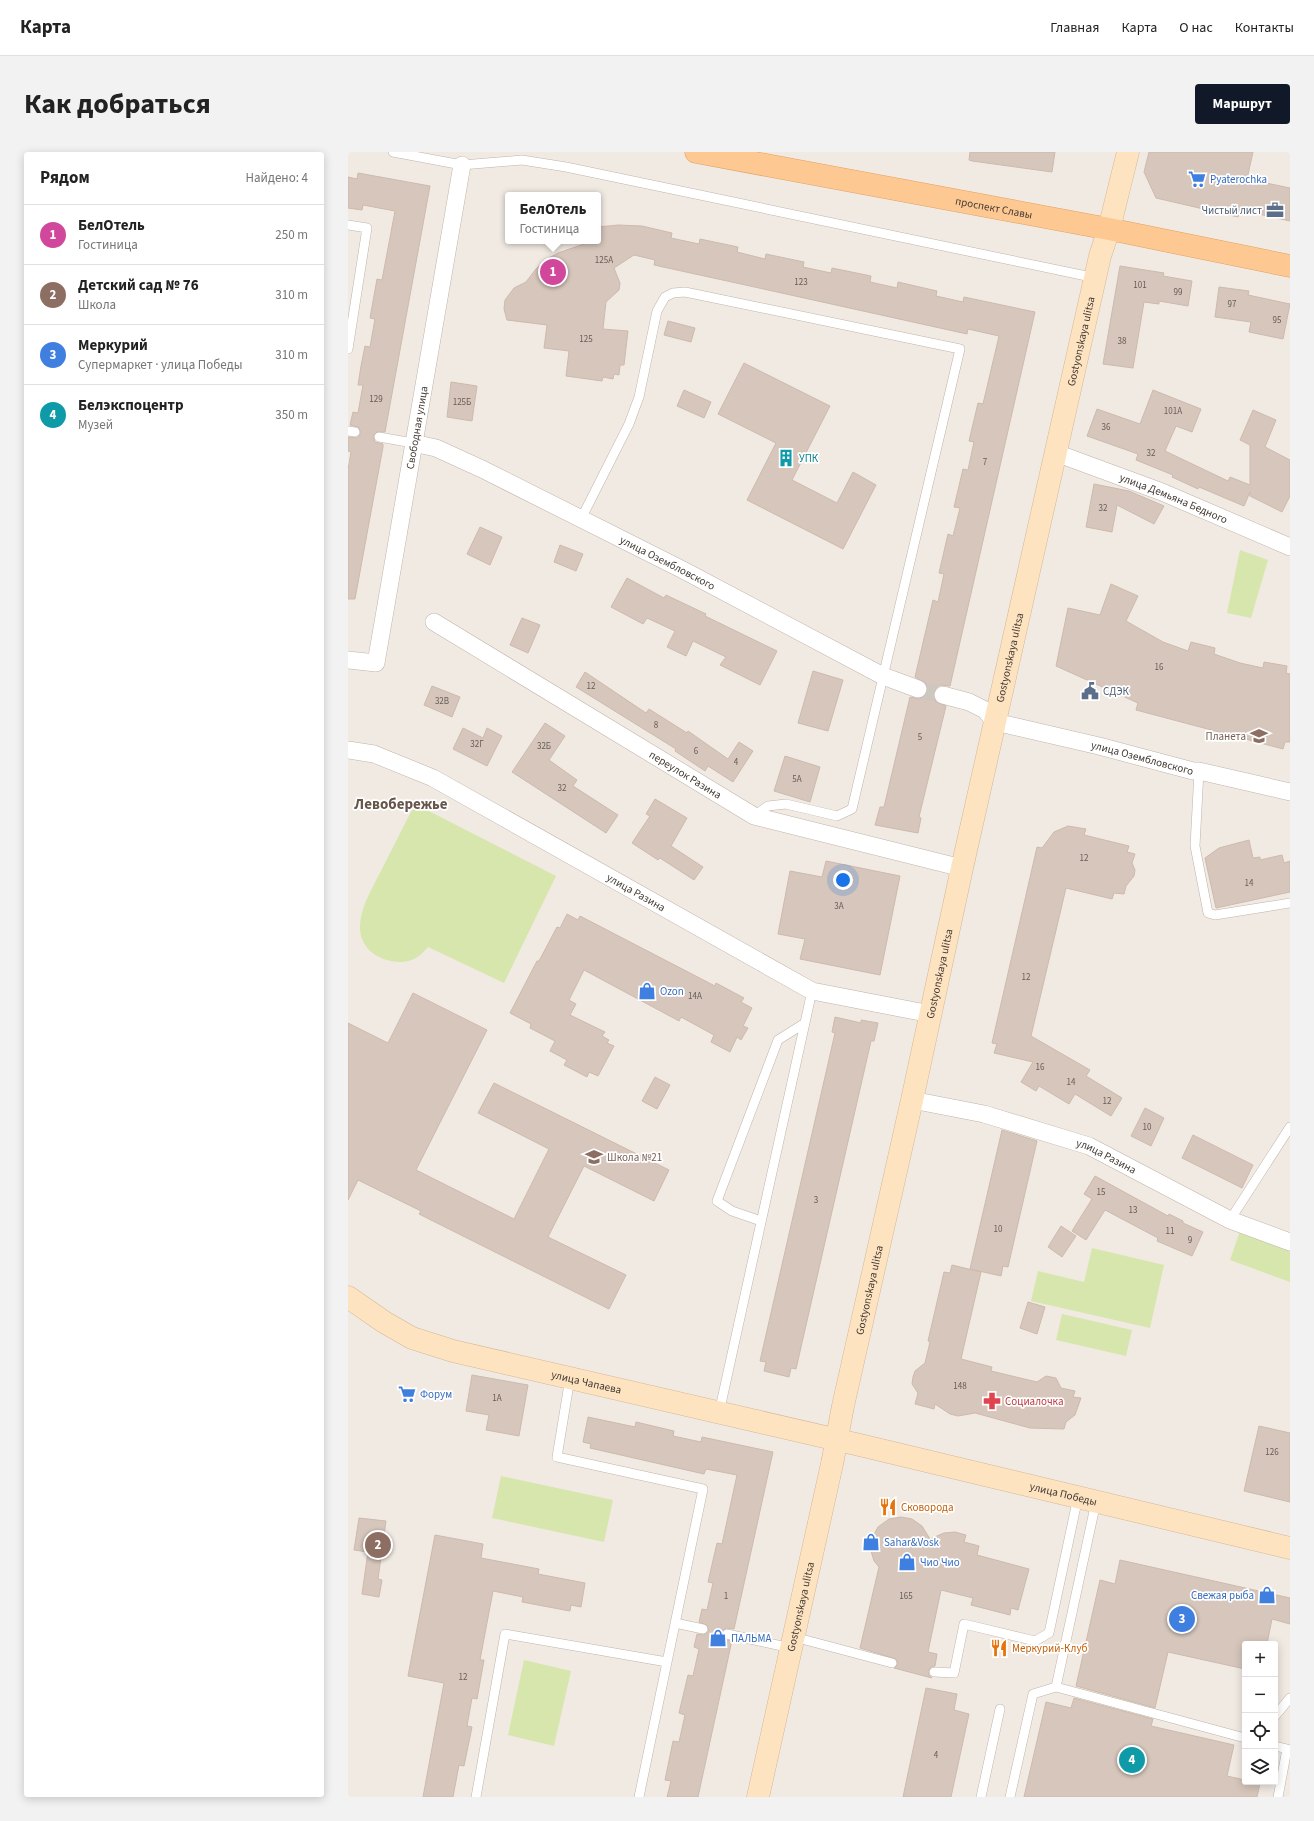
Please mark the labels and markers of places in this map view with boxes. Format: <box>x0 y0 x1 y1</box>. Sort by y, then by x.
supermarket icon: Pyaterochka <box>1187 169 1207 189</box>
place label: Pyaterochka <box>1210 172 1267 187</box>
office icon: Чистый лист <box>1265 200 1285 220</box>
place label: Чистый лист <box>1201 203 1262 218</box>
pin: 1 <box>540 257 566 287</box>
building icon: УПК <box>776 448 796 468</box>
place label: УПК <box>799 451 819 466</box>
public building icon: СДЭК <box>1080 681 1100 701</box>
place label: СДЭК <box>1103 684 1130 699</box>
school or university icon: Планета <box>1249 726 1269 746</box>
place label: Планета <box>1206 729 1246 744</box>
shop icon: Ozon <box>637 981 657 1001</box>
place label: Ozon <box>660 984 684 999</box>
school or university icon: Школа №21 <box>584 1147 604 1167</box>
place label: Школа №21 <box>607 1150 662 1165</box>
supermarket icon: Форум <box>397 1384 417 1404</box>
place label: Форум <box>420 1387 452 1402</box>
pharmacy icon: Социалочка <box>982 1391 1002 1411</box>
place label: Социалочка <box>1005 1394 1063 1409</box>
restaurant icon: Сковорода <box>878 1497 898 1517</box>
place label: Сковорода <box>901 1500 954 1515</box>
pin: 2 <box>365 1530 391 1560</box>
shop icon: Sahar&Vosk <box>861 1532 881 1552</box>
place label: Sahar&Vosk <box>884 1535 940 1550</box>
shop icon: Чио Чио <box>897 1552 917 1572</box>
place label: Чио Чио <box>920 1555 960 1570</box>
shop icon: Свежая рыба <box>1257 1585 1277 1605</box>
place label: Свежая рыба <box>1191 1588 1254 1603</box>
pin: 3 <box>1169 1604 1195 1634</box>
shop icon: ПАЛЬМА <box>708 1628 728 1648</box>
place label: ПАЛЬМА <box>731 1631 771 1646</box>
restaurant icon: Меркурий-Клуб <box>989 1638 1009 1658</box>
place label: Меркурий-Клуб <box>1012 1641 1088 1656</box>
pin: 4 <box>1119 1745 1145 1775</box>

